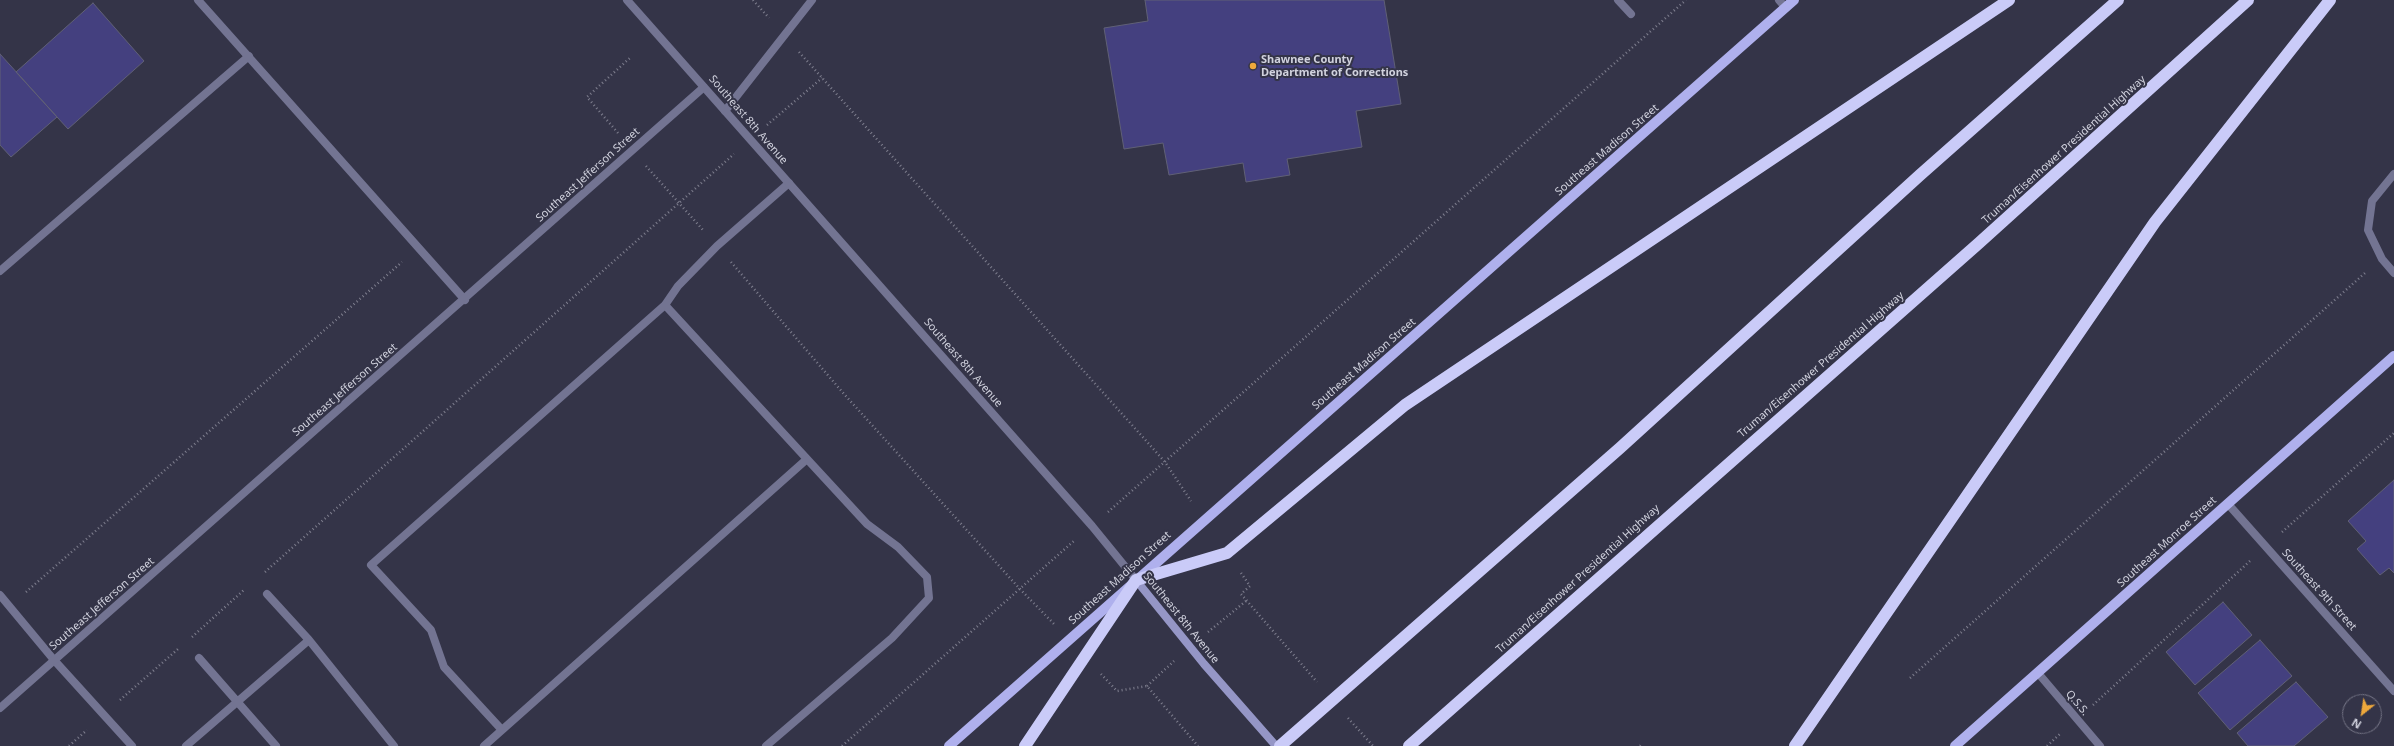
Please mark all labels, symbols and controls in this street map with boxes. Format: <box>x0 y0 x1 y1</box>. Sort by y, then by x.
place label: Shawnee County Department of Corrections <box>1261 53 1408 79</box>
marker: Shawnee County Department of Corrections <box>1248 61 1258 71</box>
street label: Southeast 8th Avenue <box>706 73 790 167</box>
street label: Truman/Eisenhower Presidential Highway <box>1979 73 2149 227</box>
street label: Southeast Madison Street <box>1553 101 1661 199</box>
street label: Southeast Jefferson Street <box>534 125 642 225</box>
street label: Truman/Eisenhower Presidential Highway <box>1735 289 1907 441</box>
street label: Southeast Madison Street <box>1310 315 1418 413</box>
street label: Southeast 8th Avenue <box>921 316 1005 410</box>
street label: Southeast Jefferson Street <box>290 341 400 439</box>
street label: Southeast Monroe Street <box>2115 494 2219 590</box>
street label: Truman/Eisenhower Presidential Highway <box>1493 502 1663 656</box>
street label: Southeast Madison Street <box>1066 529 1174 627</box>
street label: Southeast 9th Street <box>2279 546 2359 634</box>
street label: Southeast Jefferson Street <box>47 555 157 653</box>
street label: Southeast 8th Avenue <box>1140 570 1222 666</box>
street label: Q.S.S. <box>2063 688 2091 718</box>
north arrow <box>2342 694 2382 734</box>
text: N <box>2349 715 2364 733</box>

